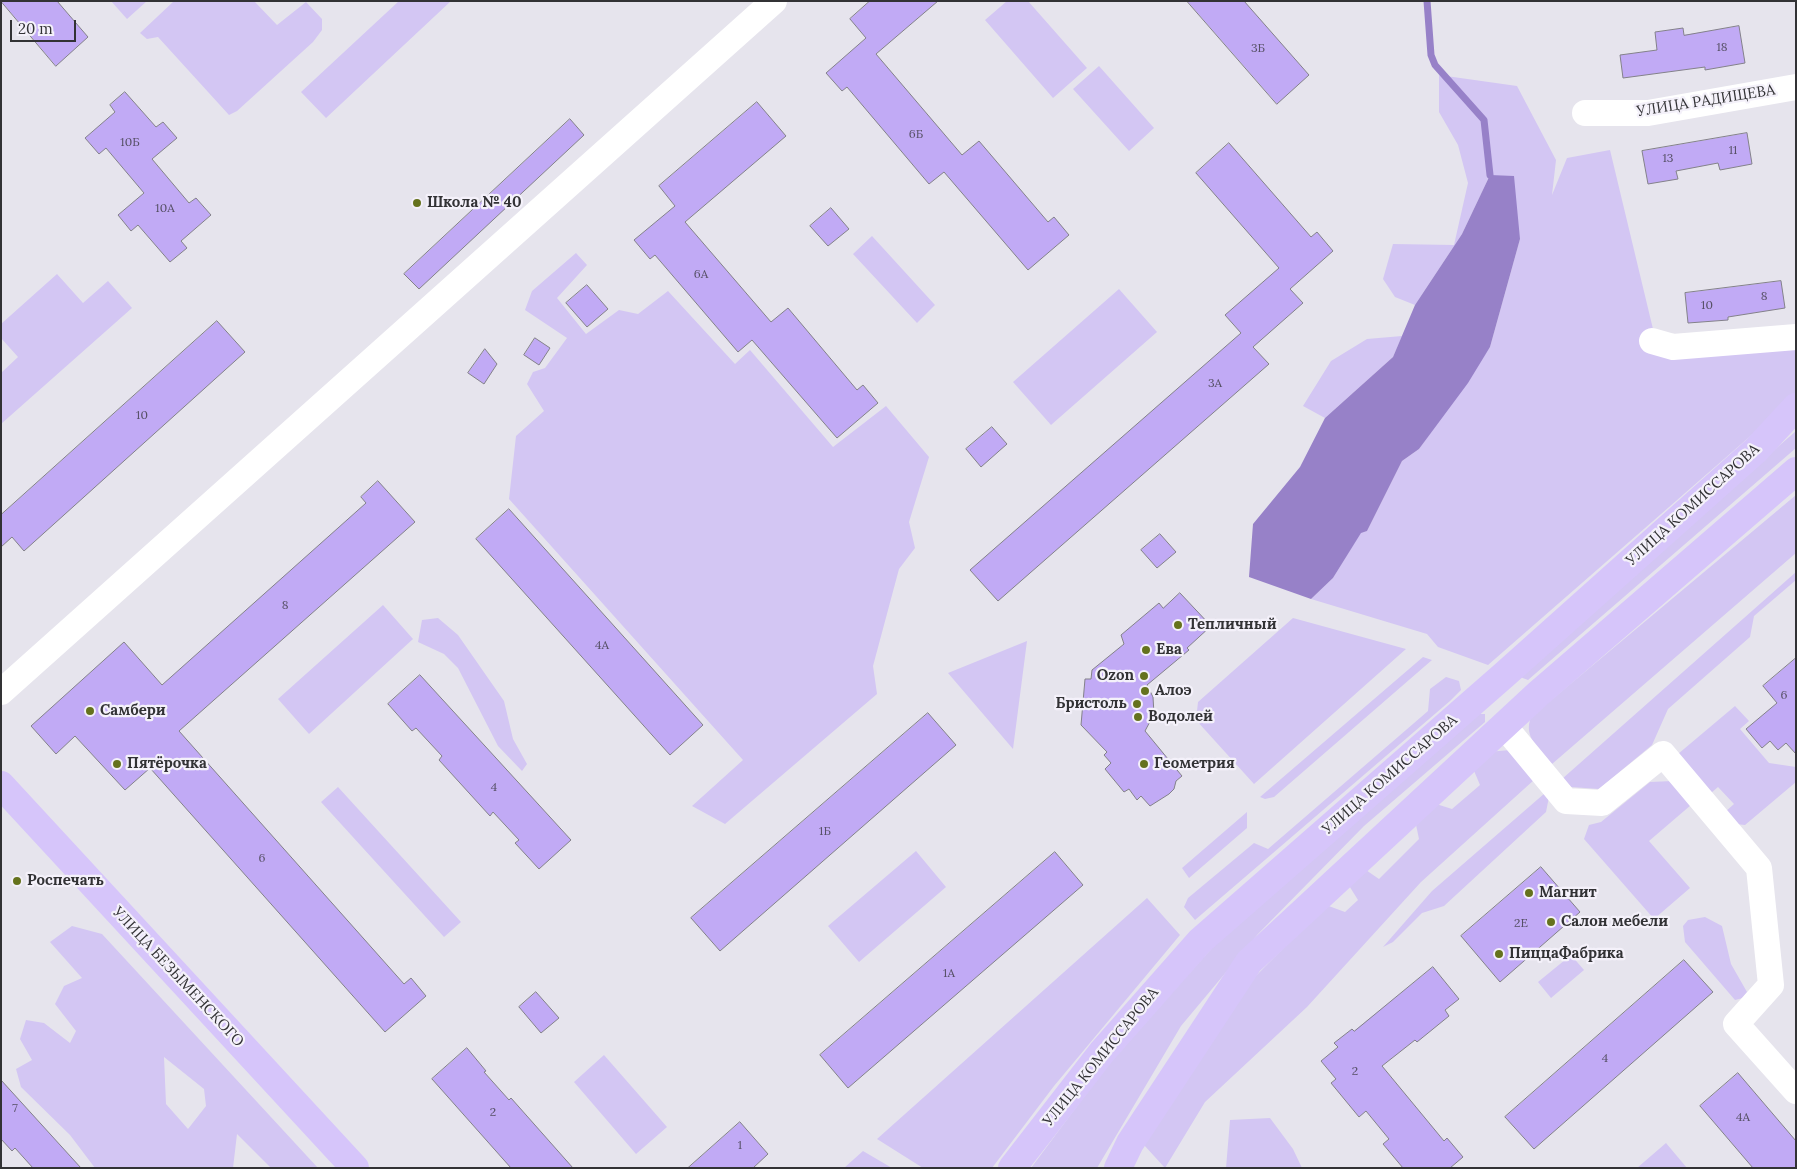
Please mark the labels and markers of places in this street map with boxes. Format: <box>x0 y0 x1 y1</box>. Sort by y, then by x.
place label: Школа № 40 <box>427 194 522 212</box>
marker: Школа № 40 <box>411 197 423 209</box>
place label: Тепличный <box>1188 616 1277 634</box>
marker: Тепличный <box>1172 619 1184 631</box>
place label: Ева <box>1156 641 1182 659</box>
marker: Ева <box>1140 644 1152 656</box>
place label: Ozon <box>1097 667 1134 685</box>
marker: Ozon <box>1138 670 1150 682</box>
place label: Алоэ <box>1155 682 1192 700</box>
marker: Алоэ <box>1139 685 1151 697</box>
place label: Бристоль <box>1055 695 1127 713</box>
marker: Бристоль <box>1131 698 1143 710</box>
place label: Самбери <box>100 702 166 720</box>
marker: Самбери <box>84 705 96 717</box>
place label: Водолей <box>1148 708 1213 726</box>
marker: Водолей <box>1132 711 1144 723</box>
place label: Пятёрочка <box>127 755 207 773</box>
place label: Геометрия <box>1154 755 1235 773</box>
marker: Пятёрочка <box>111 758 123 770</box>
marker: Геометрия <box>1138 758 1150 770</box>
place label: Роспечать <box>27 872 104 890</box>
marker: Роспечать <box>11 875 23 887</box>
place label: Магнит <box>1539 884 1597 902</box>
marker: Магнит <box>1523 887 1535 899</box>
place label: Салон мебели <box>1561 913 1668 931</box>
marker: Салон мебели <box>1545 916 1557 928</box>
place label: ПиццаФабрика <box>1509 945 1624 963</box>
marker: ПиццаФабрика <box>1493 948 1505 960</box>

